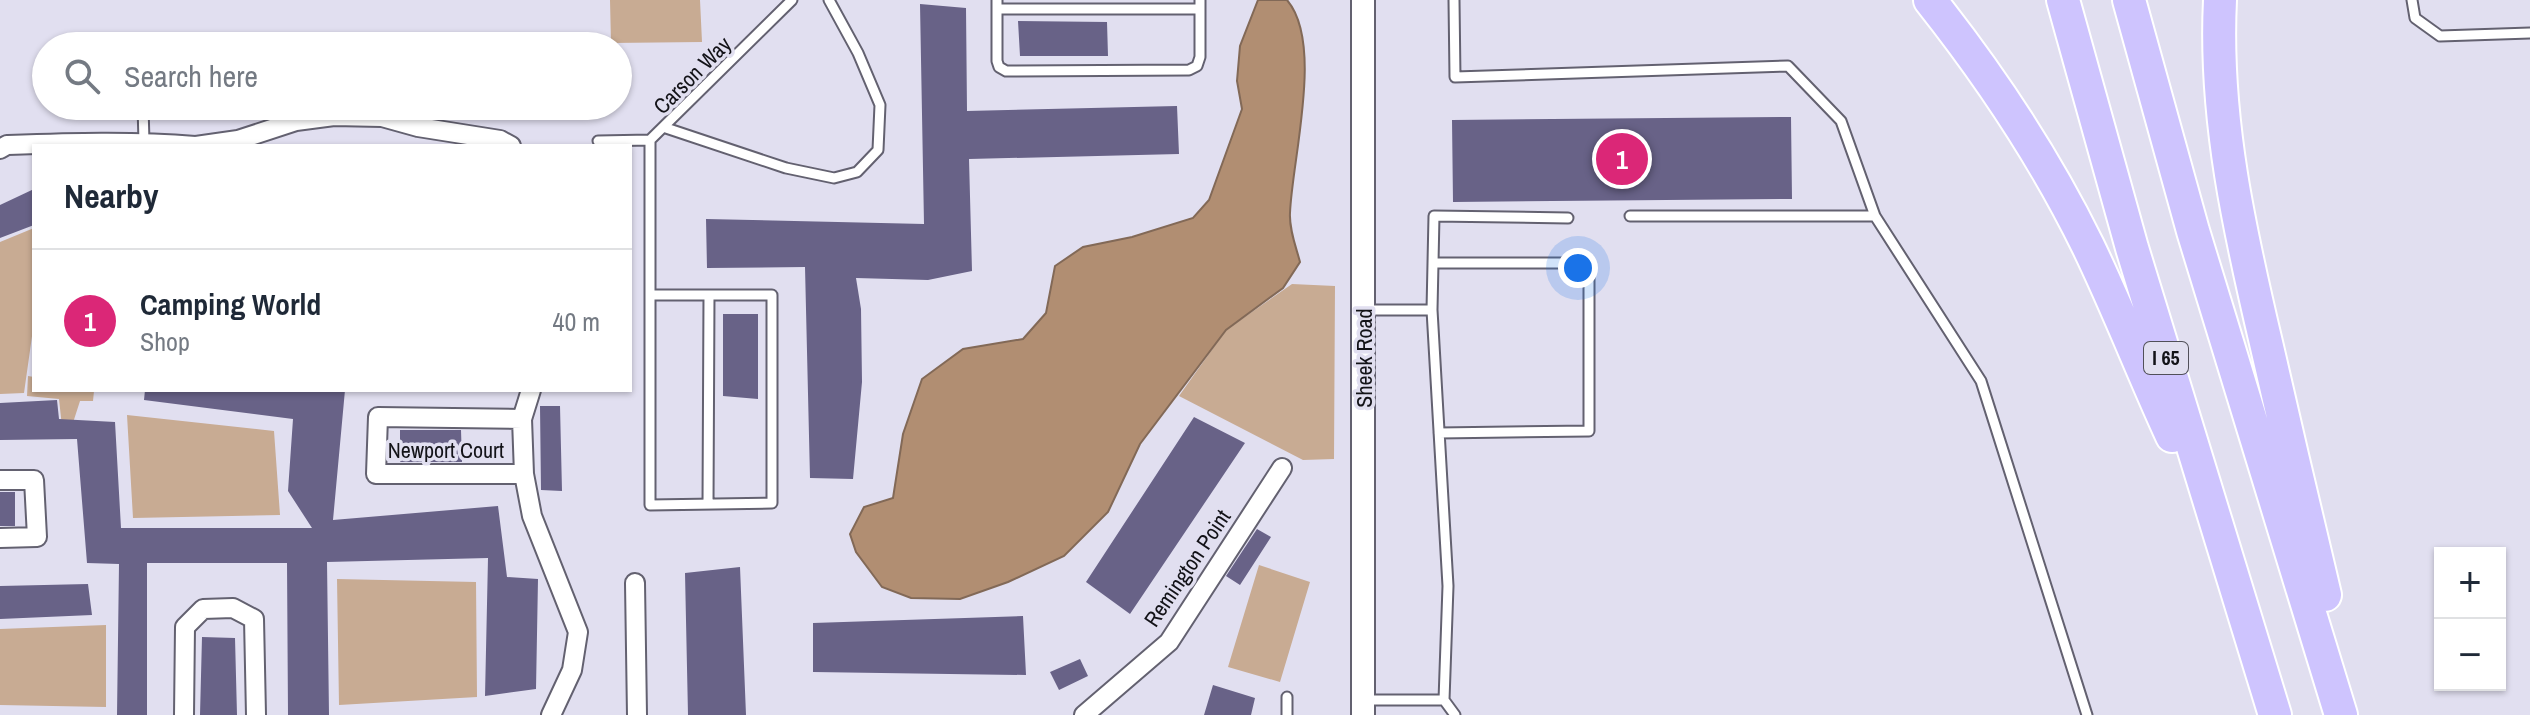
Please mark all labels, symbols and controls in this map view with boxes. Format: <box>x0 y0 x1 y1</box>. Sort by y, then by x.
street label: Carson Way <box>647 30 737 120</box>
search box <box>32 32 632 120</box>
icon: search <box>60 54 104 98</box>
text: Search here <box>124 56 258 96</box>
pin: 1 <box>1596 129 1648 189</box>
text: Nearby <box>64 173 159 219</box>
your location <box>1558 248 1598 288</box>
text: Camping World <box>140 284 321 324</box>
text: 1 <box>84 304 96 339</box>
text: 40 m <box>553 304 600 339</box>
street label: Sheek Road <box>1349 308 1379 408</box>
text: Shop <box>140 324 190 359</box>
road number: I 65 <box>2144 342 2188 374</box>
street label: Newport Court <box>388 435 504 465</box>
street label: Remington Point <box>1137 503 1237 633</box>
map controls <box>2434 547 2506 691</box>
button: + <box>2434 547 2506 619</box>
button: − <box>2434 619 2506 691</box>

